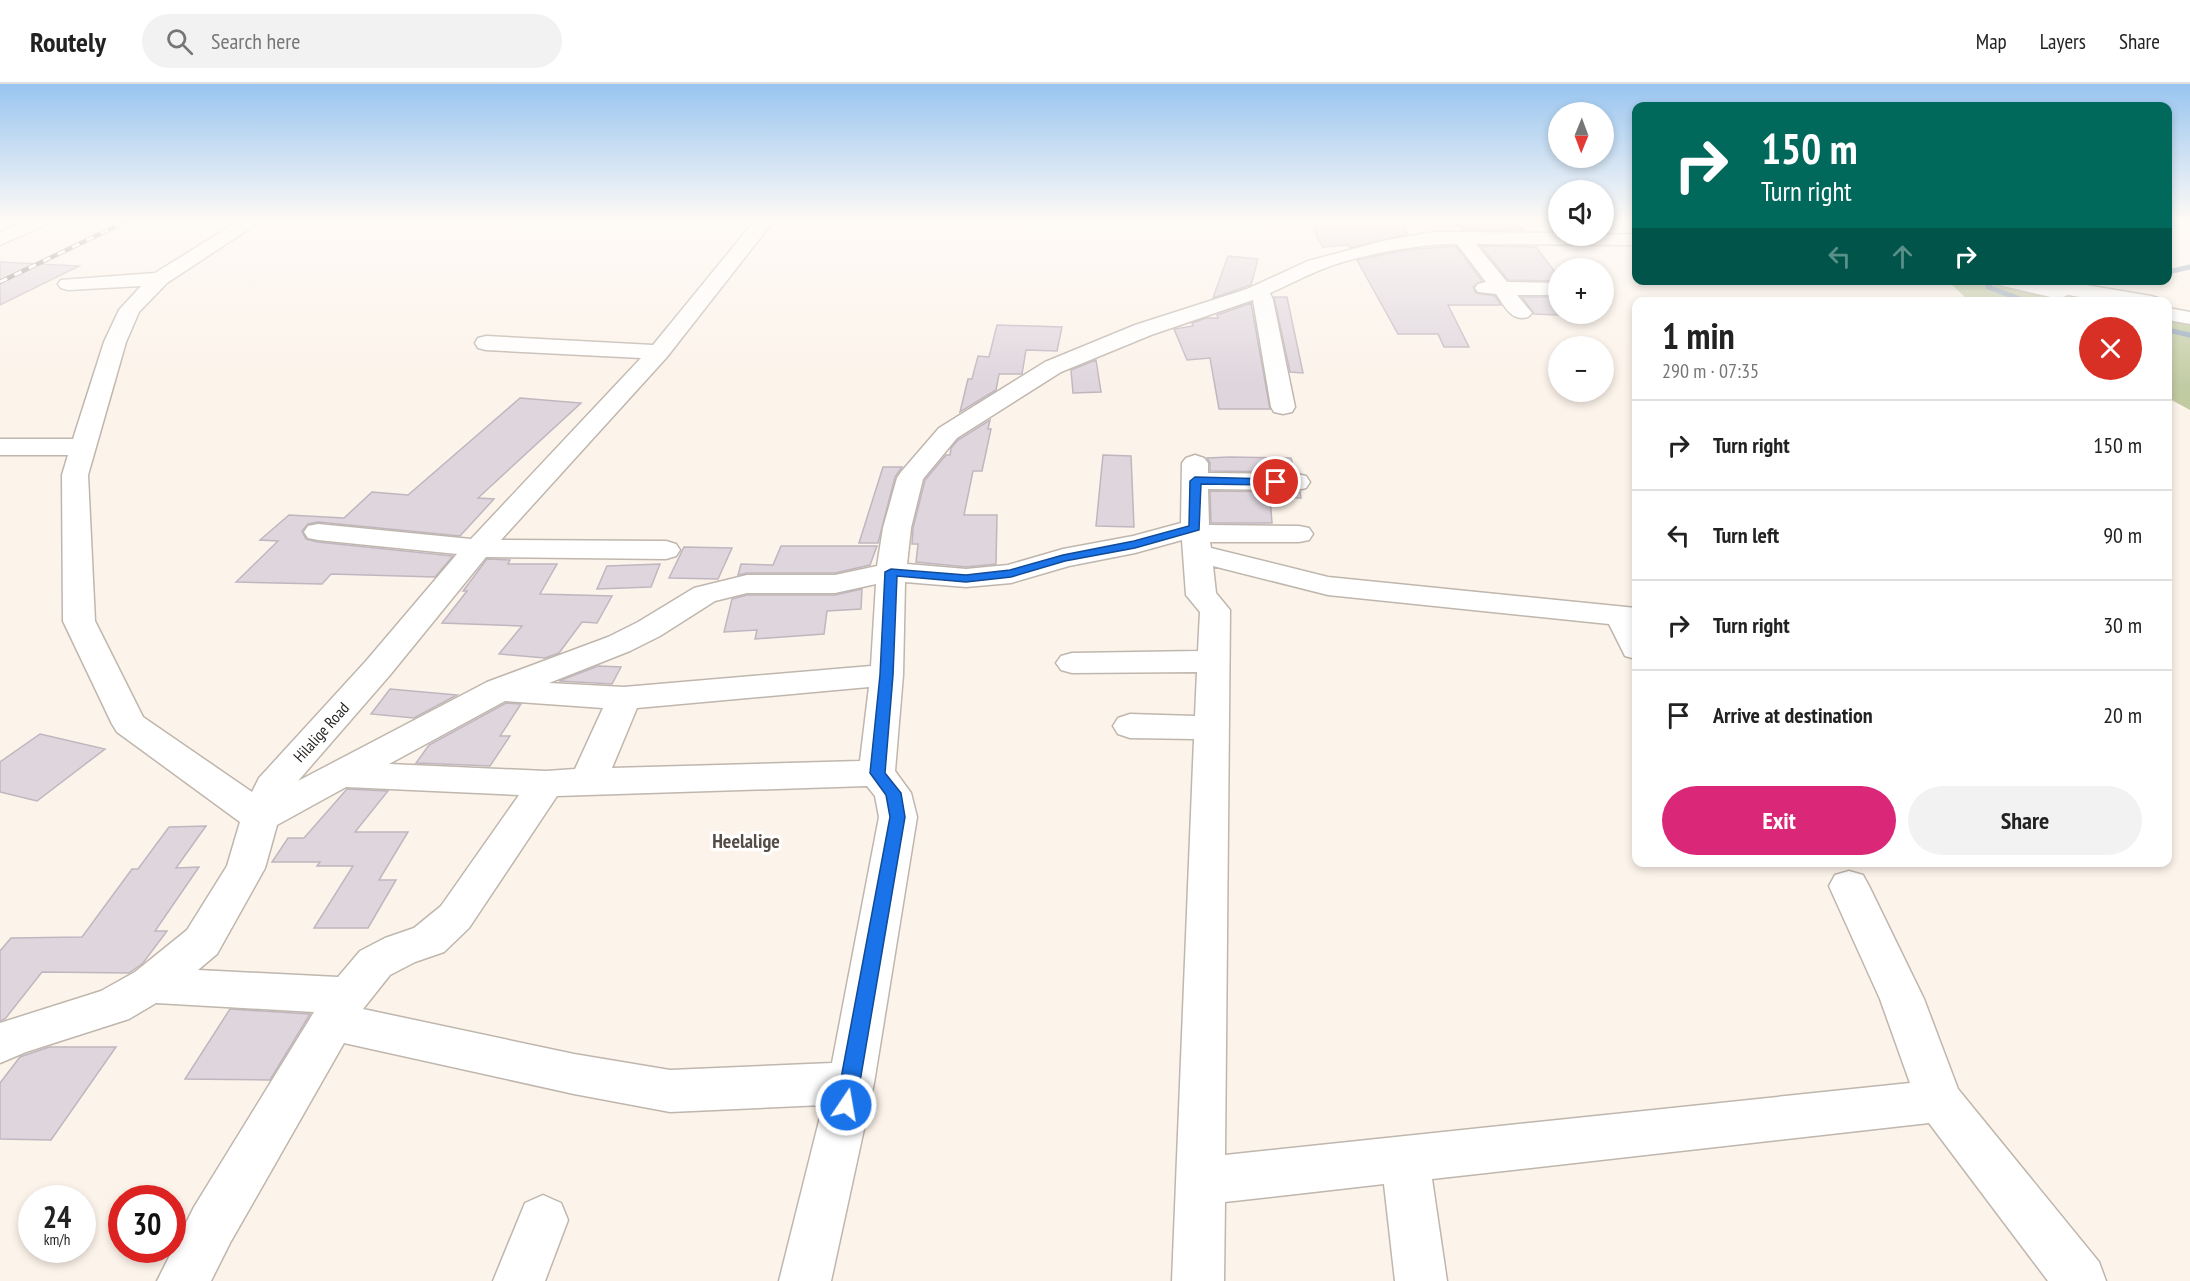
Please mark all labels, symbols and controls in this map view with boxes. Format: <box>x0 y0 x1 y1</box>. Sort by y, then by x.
search box <box>142 14 562 68</box>
text: Routely <box>30 23 106 60</box>
icon: search <box>163 25 196 58</box>
text: Search here <box>211 27 300 55</box>
text: Map <box>1976 28 2007 55</box>
text: Layers <box>2040 28 2086 55</box>
text: Share <box>2119 28 2160 55</box>
north arrow <box>1548 102 1614 168</box>
map controls <box>1548 102 1614 402</box>
text: 150 m <box>1761 121 1858 176</box>
icon: right <box>1662 126 1740 204</box>
text: Turn right <box>1761 174 1852 208</box>
button: sound <box>1548 180 1614 246</box>
icon: left <box>1823 240 1856 273</box>
icon: ahead <box>1886 240 1919 273</box>
icon: right <box>1949 240 1982 273</box>
button: + <box>1548 258 1614 324</box>
text: 1 min <box>1662 312 1735 359</box>
button: close <box>2079 317 2142 380</box>
button: − <box>1548 336 1614 402</box>
text: 290 m · 07:35 <box>1662 358 1759 384</box>
icon: right <box>1662 429 1695 462</box>
text: Turn right <box>1713 431 1790 459</box>
text: 150 m <box>2093 431 2142 459</box>
pin <box>1250 456 1301 507</box>
icon: arrive <box>1259 465 1292 498</box>
icon: left <box>1662 519 1695 552</box>
text: Turn left <box>1713 521 1779 549</box>
text: 90 m <box>2103 521 2142 549</box>
icon: right <box>1662 609 1695 642</box>
text: Turn right <box>1713 611 1790 639</box>
text: 30 m <box>2103 611 2142 639</box>
street label: Hilalige Road <box>289 698 353 766</box>
icon: arrive <box>1662 699 1695 732</box>
text: Arrive at destination <box>1713 701 1873 729</box>
text: 20 m <box>2103 701 2142 729</box>
button: Exit <box>1662 786 1896 855</box>
button: Share <box>1908 786 2142 855</box>
district label: Heelalige <box>712 828 780 854</box>
position arrow <box>814 1073 878 1137</box>
speed limit sign: 30 <box>108 1185 186 1263</box>
text: 24 <box>43 1197 71 1236</box>
text: km/h <box>44 1230 70 1249</box>

